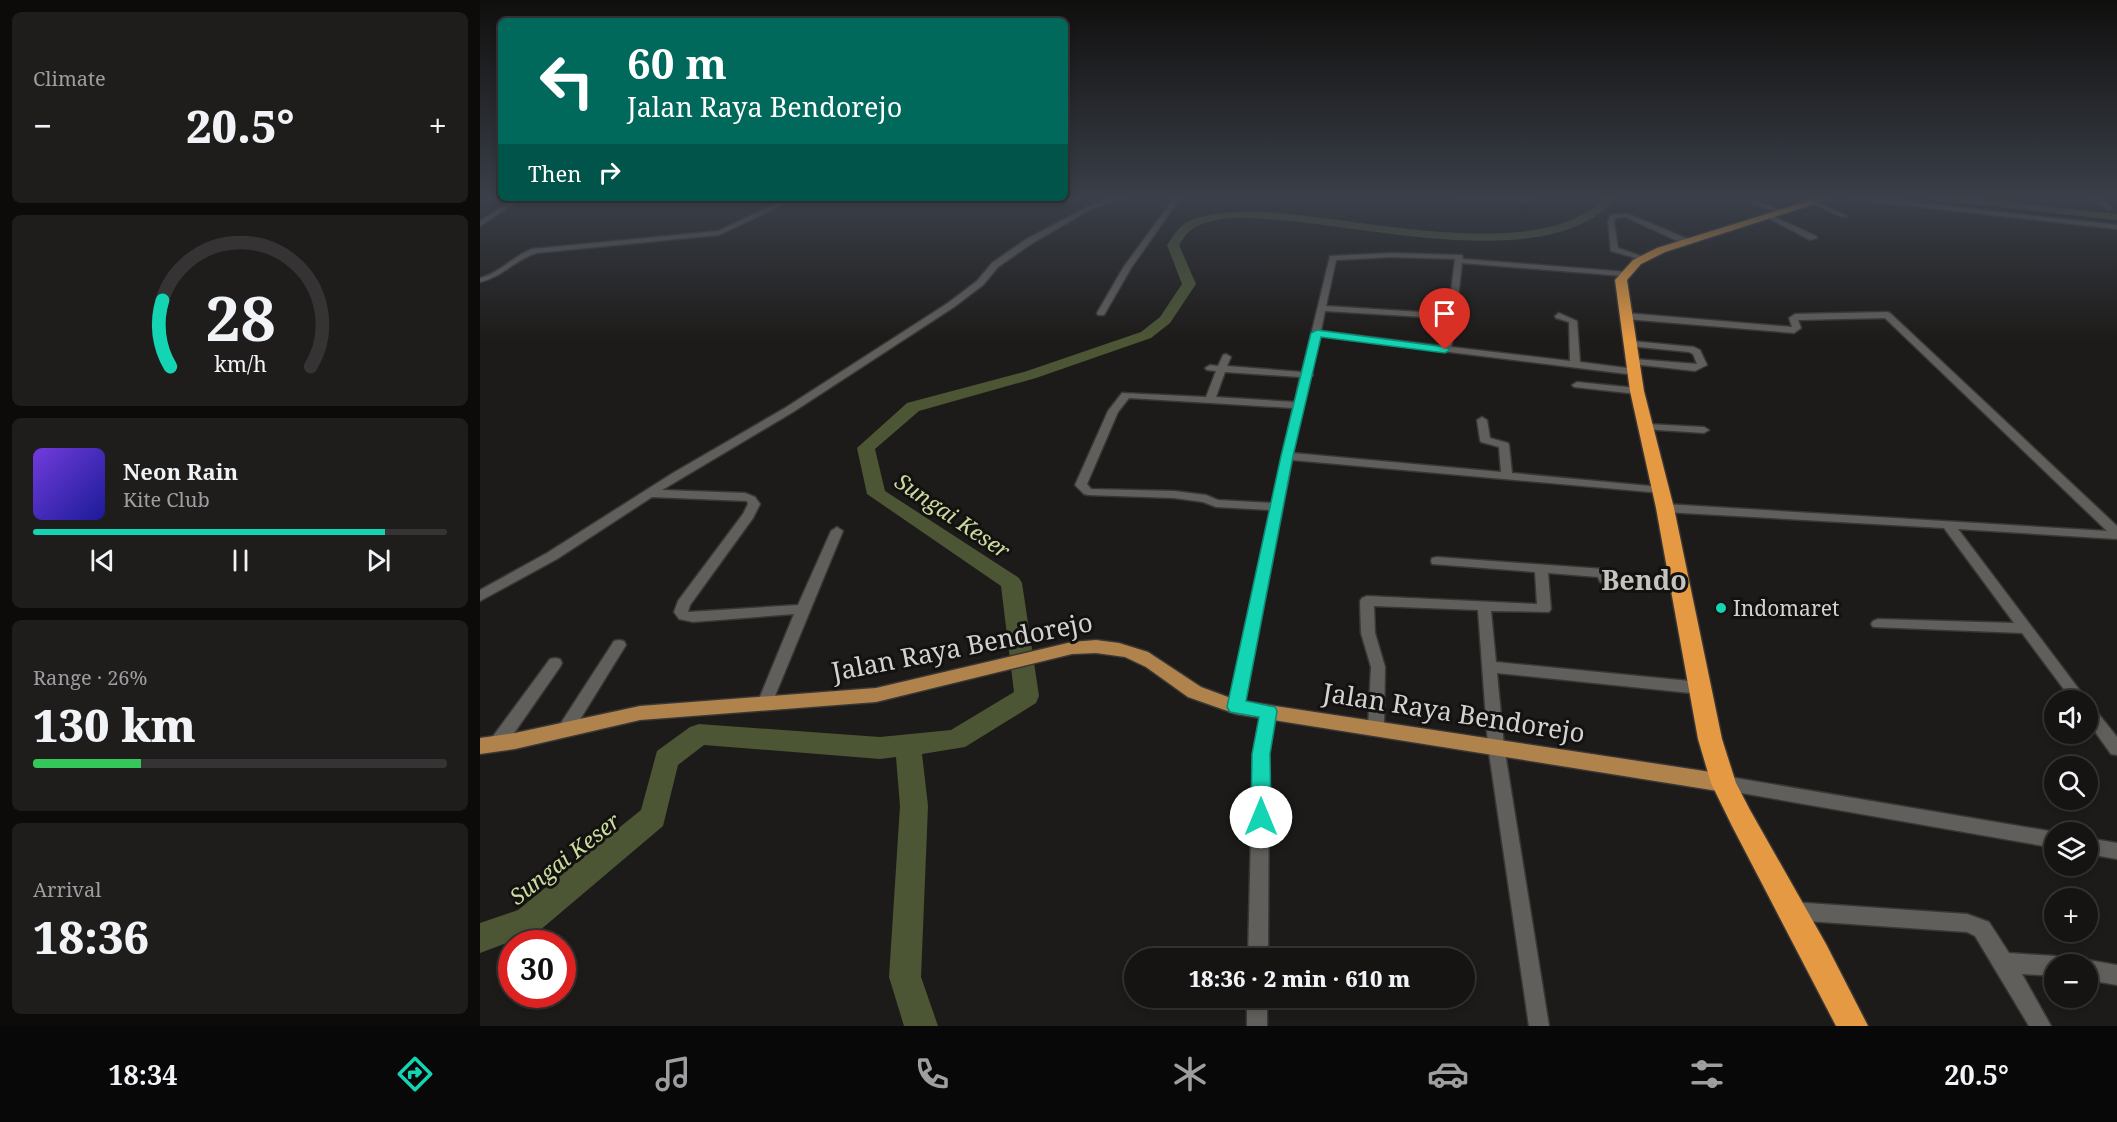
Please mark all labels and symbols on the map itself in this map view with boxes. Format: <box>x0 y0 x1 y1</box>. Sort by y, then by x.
pin <box>1419 288 1470 350</box>
water label: Sungai Keser <box>890 465 1017 565</box>
district label: Bendo <box>1601 561 1687 598</box>
place label: Indomaret <box>1733 594 1839 622</box>
marker: Indomaret <box>1714 601 1728 615</box>
street label: Jalan Raya Bendorejo <box>828 603 1096 689</box>
street label: Jalan Raya Bendorejo <box>1319 673 1588 751</box>
position arrow <box>1229 785 1293 849</box>
water label: Sungai Keser <box>502 805 626 911</box>
speed limit sign: 30 <box>498 930 576 1008</box>

